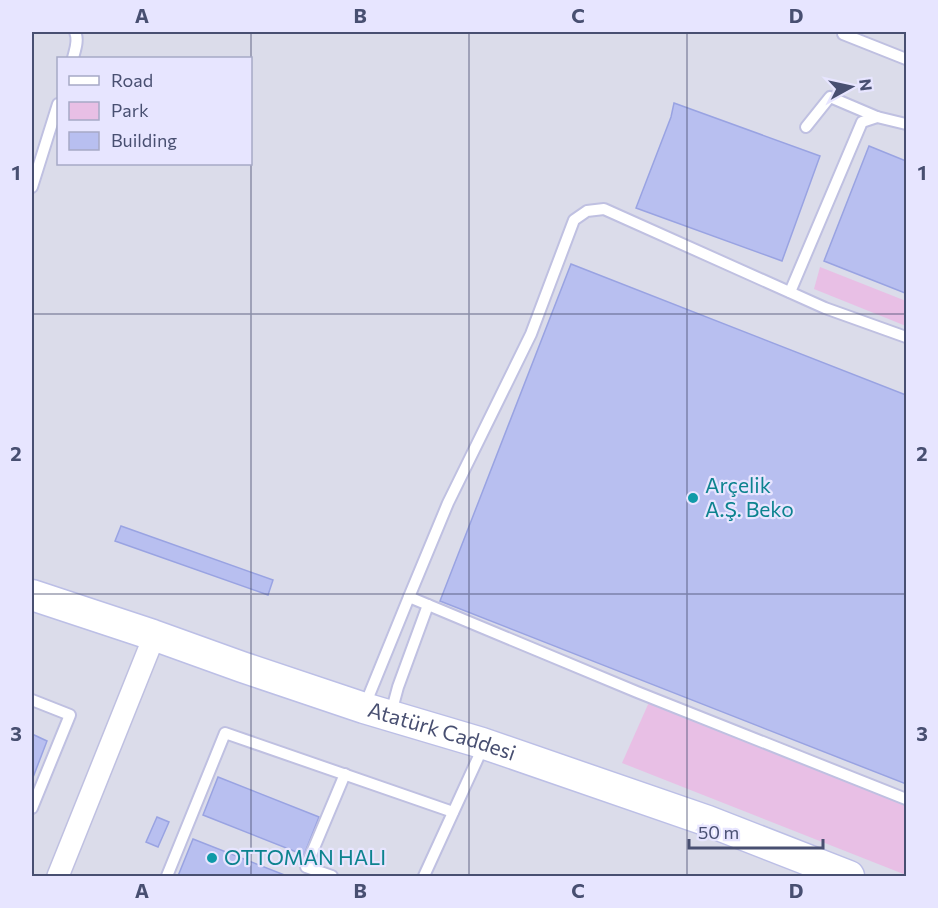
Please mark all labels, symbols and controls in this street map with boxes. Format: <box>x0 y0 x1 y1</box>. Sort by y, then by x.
text: A <box>135 3 149 27</box>
text: B <box>353 3 367 27</box>
text: C <box>571 3 585 27</box>
text: D <box>789 3 803 27</box>
legend <box>57 57 252 165</box>
north arrow <box>821 57 881 117</box>
text: Road <box>111 69 153 91</box>
text: N <box>856 78 877 92</box>
text: Park <box>111 99 149 121</box>
text: Building <box>111 129 177 151</box>
text: 1 <box>11 160 21 184</box>
text: 1 <box>917 160 927 184</box>
text: 2 <box>10 441 22 465</box>
text: 2 <box>916 441 928 465</box>
place label: Arçelik A.Ş. Beko <box>705 472 794 521</box>
marker: Arçelik A.Ş. Beko <box>686 491 700 505</box>
street label: Atatürk Caddesi <box>365 696 519 765</box>
text: 3 <box>10 721 22 745</box>
text: 3 <box>916 721 928 745</box>
scale bar <box>689 812 822 850</box>
text: 50 m <box>698 821 739 843</box>
place label: OTTOMAN HALI <box>224 844 386 869</box>
marker: OTTOMAN HALI <box>205 851 219 865</box>
text: A <box>135 878 149 902</box>
text: B <box>353 878 367 902</box>
text: C <box>571 878 585 902</box>
text: D <box>789 878 803 902</box>

